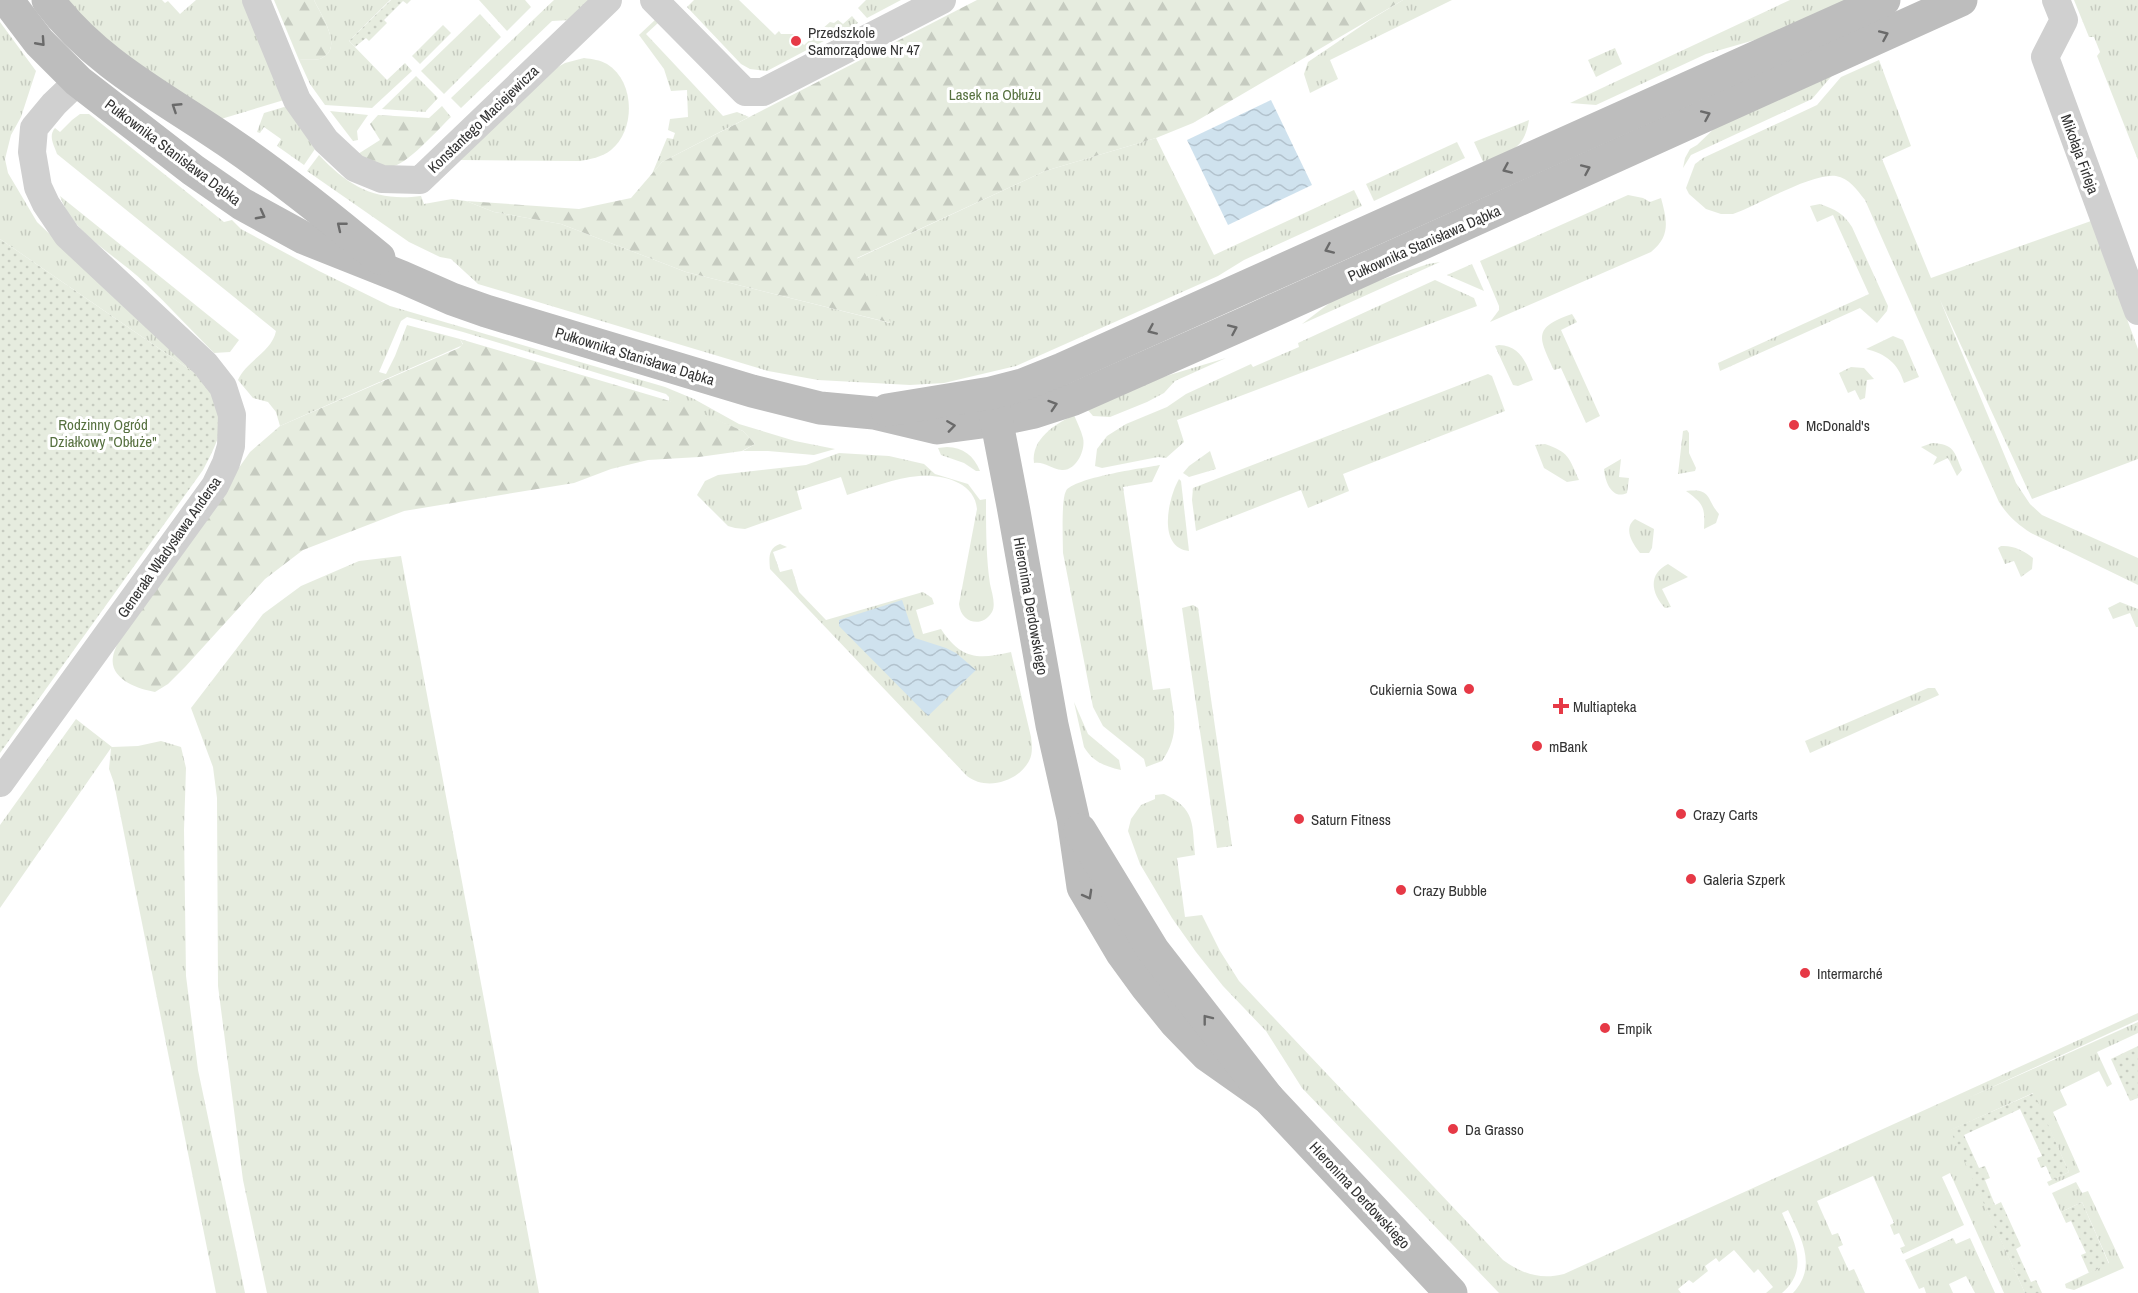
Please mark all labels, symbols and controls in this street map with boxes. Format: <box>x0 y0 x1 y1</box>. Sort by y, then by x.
place label: Przedszkole Samorządowe Nr 47 <box>808 22 920 60</box>
one-way arrow <box>1877 30 1888 42</box>
marker: Przedszkole Samorządowe Nr 47 <box>789 34 803 48</box>
one-way arrow <box>33 35 44 46</box>
street label: Konstantego Maciejewicza <box>423 60 543 178</box>
park label: Lasek na Obłużu <box>949 84 1041 105</box>
street label: Pułkownika Stanisława Dąbka <box>101 94 246 210</box>
one-way arrow <box>172 103 182 115</box>
one-way arrow <box>1700 110 1711 122</box>
street label: Mikołaja Firleja <box>2056 111 2104 197</box>
one-way arrow <box>1503 162 1514 174</box>
one-way arrow <box>1580 165 1591 177</box>
street label: Pułkownika Stanisława Dąbka <box>1344 200 1504 286</box>
one-way arrow <box>255 208 265 219</box>
one-way arrow <box>337 223 348 234</box>
one-way arrow <box>1325 242 1336 254</box>
street label: Pułkownika Stanisława Dąbka <box>553 322 717 390</box>
one-way arrow <box>1147 322 1158 334</box>
one-way arrow <box>1226 324 1237 336</box>
one-way arrow <box>1047 400 1058 413</box>
park label: Rodzinny Ogród Działkowy "Obłuże" <box>49 414 157 452</box>
place label: McDonald's <box>1806 415 1870 436</box>
marker: McDonald's <box>1787 418 1801 432</box>
one-way arrow <box>946 420 956 433</box>
street label: Generała Władysława Andersa <box>112 472 226 622</box>
street label: Hieronima Derdowskiego <box>1009 536 1053 677</box>
place label: Cukiernia Sowa <box>1369 679 1457 700</box>
marker: Cukiernia Sowa <box>1462 682 1476 696</box>
place label: Multiapteka <box>1573 696 1637 717</box>
marker: Multiapteka <box>1554 699 1568 713</box>
place label: mBank <box>1549 736 1588 757</box>
marker: mBank <box>1530 739 1544 753</box>
place label: Crazy Carts <box>1693 804 1758 825</box>
marker: Crazy Carts <box>1674 807 1688 821</box>
place label: Saturn Fitness <box>1311 809 1391 830</box>
marker: Saturn Fitness <box>1292 812 1306 826</box>
place label: Galeria Szperk <box>1703 869 1786 890</box>
marker: Galeria Szperk <box>1684 872 1698 886</box>
place label: Crazy Bubble <box>1413 880 1487 901</box>
marker: Crazy Bubble <box>1394 883 1408 897</box>
one-way arrow <box>1081 889 1092 900</box>
place label: Intermarché <box>1817 963 1883 984</box>
marker: Intermarché <box>1798 966 1812 980</box>
one-way arrow <box>1203 1015 1214 1026</box>
place label: Empik <box>1617 1018 1653 1039</box>
marker: Empik <box>1598 1021 1612 1035</box>
place label: Da Grasso <box>1465 1119 1524 1140</box>
marker: Da Grasso <box>1446 1122 1460 1136</box>
street label: Hieronima Derdowskiego <box>1305 1137 1415 1253</box>

